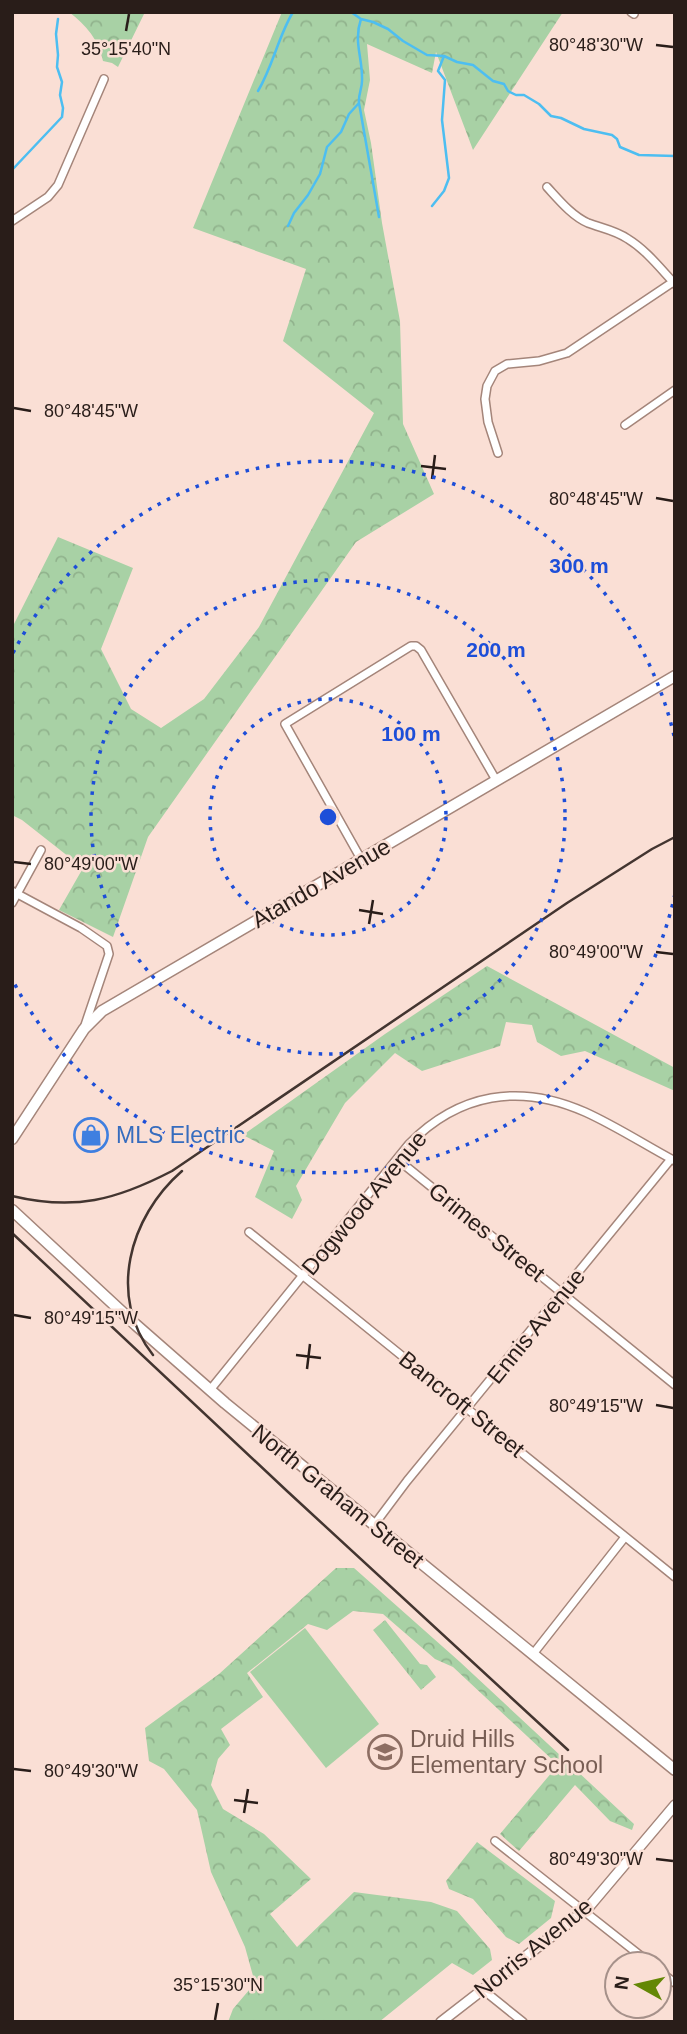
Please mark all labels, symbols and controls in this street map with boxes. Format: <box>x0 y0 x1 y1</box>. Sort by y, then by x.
text: 80°48'30"W <box>549 35 643 55</box>
text: 35°15'40"N <box>81 39 171 59</box>
text: 80°48'45"W <box>44 401 138 421</box>
text: 80°48'45"W <box>549 489 643 509</box>
text: 300 m <box>549 554 609 577</box>
text: 200 m <box>466 638 526 661</box>
text: 100 m <box>381 722 441 745</box>
centre of rings <box>316 805 340 829</box>
street label: Atando Avenue <box>247 833 395 933</box>
text: 80°49'00"W <box>44 854 138 874</box>
text: 80°49'00"W <box>549 942 643 962</box>
shop icon: MLS Electric <box>72 1116 110 1154</box>
place label: MLS Electric <box>116 1122 245 1148</box>
street label: Dogwood Avenue <box>296 1126 432 1280</box>
street label: Grimes Street <box>424 1177 551 1287</box>
street label: Ennis Avenue <box>482 1263 590 1389</box>
text: 80°49'15"W <box>44 1308 138 1328</box>
street label: Bancroft Street <box>394 1346 530 1463</box>
text: 80°49'15"W <box>549 1396 643 1416</box>
street label: North Graham Street <box>247 1419 430 1574</box>
place label: Druid Hills Elementary School <box>410 1726 603 1778</box>
school or university icon: Druid Hills Elementary School <box>366 1733 404 1771</box>
text: 80°49'30"W <box>44 1761 138 1781</box>
text: 80°49'30"W <box>549 1849 643 1869</box>
street label: Norris Avenue <box>469 1893 597 2003</box>
north arrow <box>603 1950 673 2020</box>
text: N <box>610 1974 633 1991</box>
text: 35°15'30"N <box>173 1975 263 1995</box>

